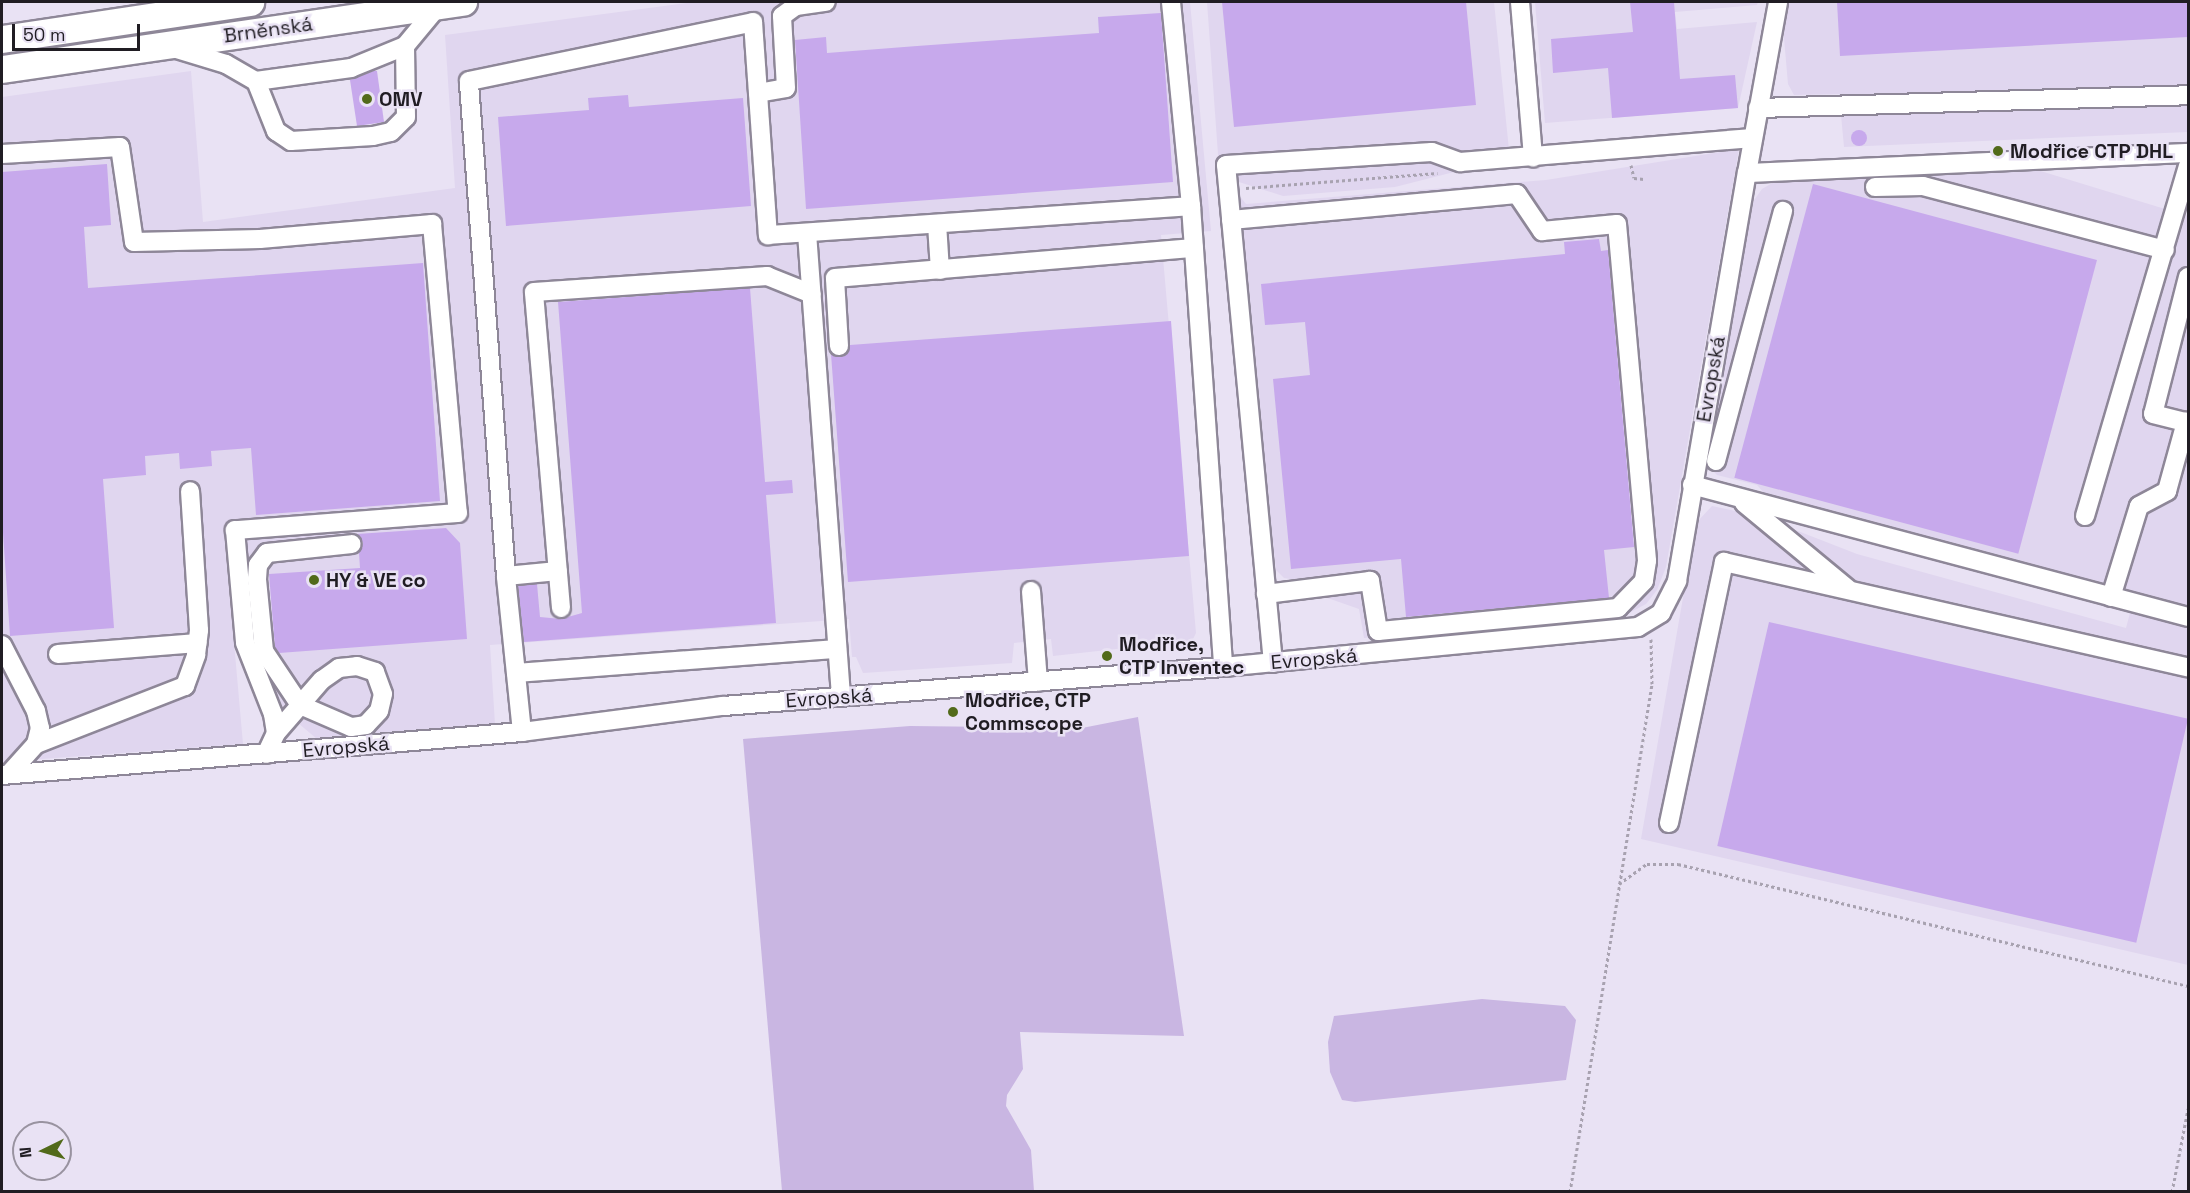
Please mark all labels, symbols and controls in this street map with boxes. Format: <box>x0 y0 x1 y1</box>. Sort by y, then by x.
scale bar <box>15 12 142 50</box>
street label: Brněnská <box>222 12 314 48</box>
text: 50 m <box>23 23 65 46</box>
place label: OMV <box>379 87 423 111</box>
marker: OMV <box>360 92 374 106</box>
place label: Modřice CTP DHL <box>2010 139 2173 163</box>
marker: Modřice CTP DHL <box>1991 144 2005 158</box>
street label: Evropská <box>1692 334 1730 424</box>
place label: HY & VE co <box>326 568 426 592</box>
marker: HY & VE co <box>307 573 321 587</box>
place label: Modřice, CTP Inventec <box>1119 632 1244 679</box>
street label: Evropská <box>1270 643 1358 675</box>
marker: Modřice, CTP Inventec <box>1100 649 1114 663</box>
street label: Evropská <box>785 683 873 713</box>
place label: Modřice, CTP Commscope <box>965 688 1091 735</box>
marker: Modřice, CTP Commscope <box>946 705 960 719</box>
street label: Evropská <box>302 731 390 763</box>
north arrow <box>12 1121 72 1181</box>
text: N <box>15 1146 36 1159</box>

